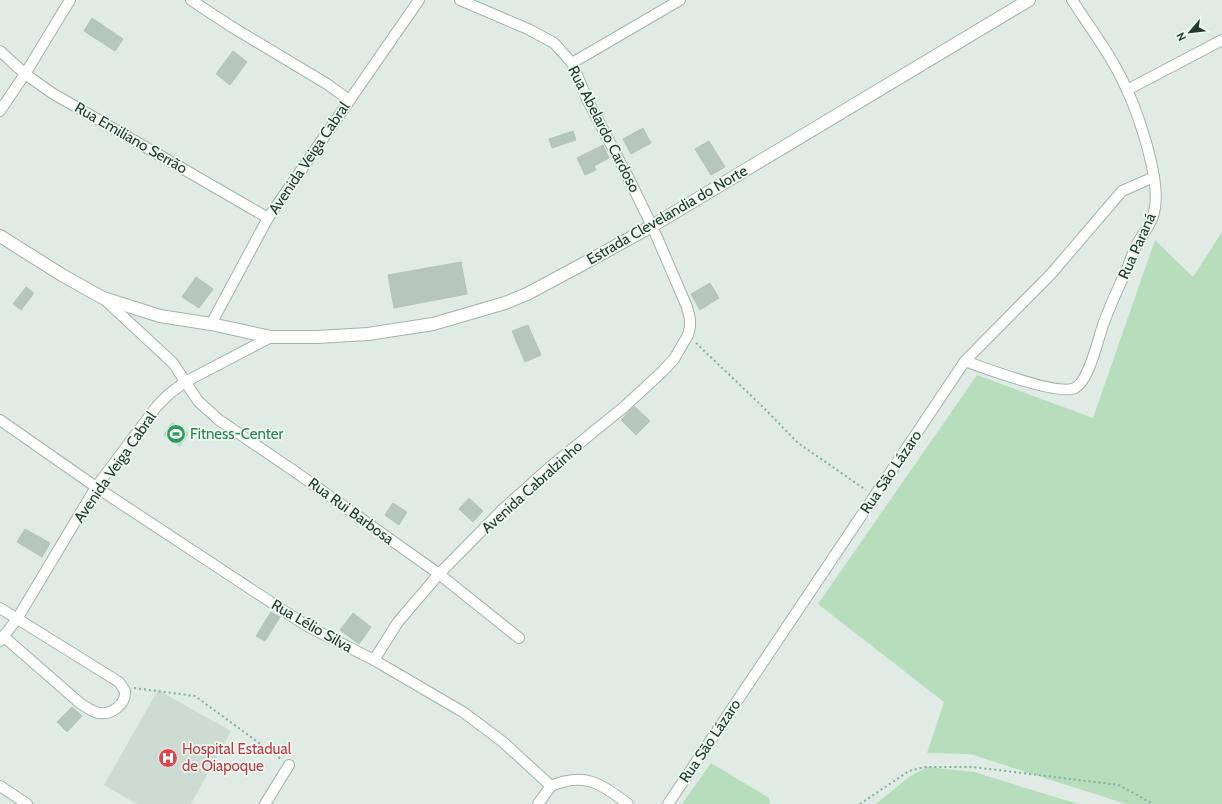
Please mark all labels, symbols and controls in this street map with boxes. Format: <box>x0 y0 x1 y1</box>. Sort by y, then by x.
north arrow <box>1170 12 1210 52</box>
text: N <box>1173 30 1189 43</box>
street label: Rua Abelardo Cardoso <box>564 63 644 195</box>
street label: Rua Emiliano Serrão <box>72 98 190 178</box>
street label: Avenida Veiga Cabral <box>265 98 353 218</box>
street label: Estrada Clevelandia do Norte <box>583 161 751 268</box>
street label: Rua Paraná <box>1114 210 1160 282</box>
street label: Avenida Veiga Cabral <box>70 408 160 526</box>
sports icon: Fitness-Center <box>165 423 187 445</box>
place label: Fitness-Center <box>190 425 283 443</box>
street label: Rua São Lázaro <box>857 427 925 517</box>
street label: Avenida Cabralzinho <box>478 437 586 537</box>
street label: Rua Rui Barbosa <box>305 474 398 549</box>
street label: Rua Lélio Silva <box>268 596 356 657</box>
street label: Rua São Lázaro <box>676 696 744 786</box>
place label: Hospital Estadual de Oiapoque <box>182 740 292 775</box>
hospital icon: Hospital Estadual de Oiapoque <box>157 747 179 769</box>

